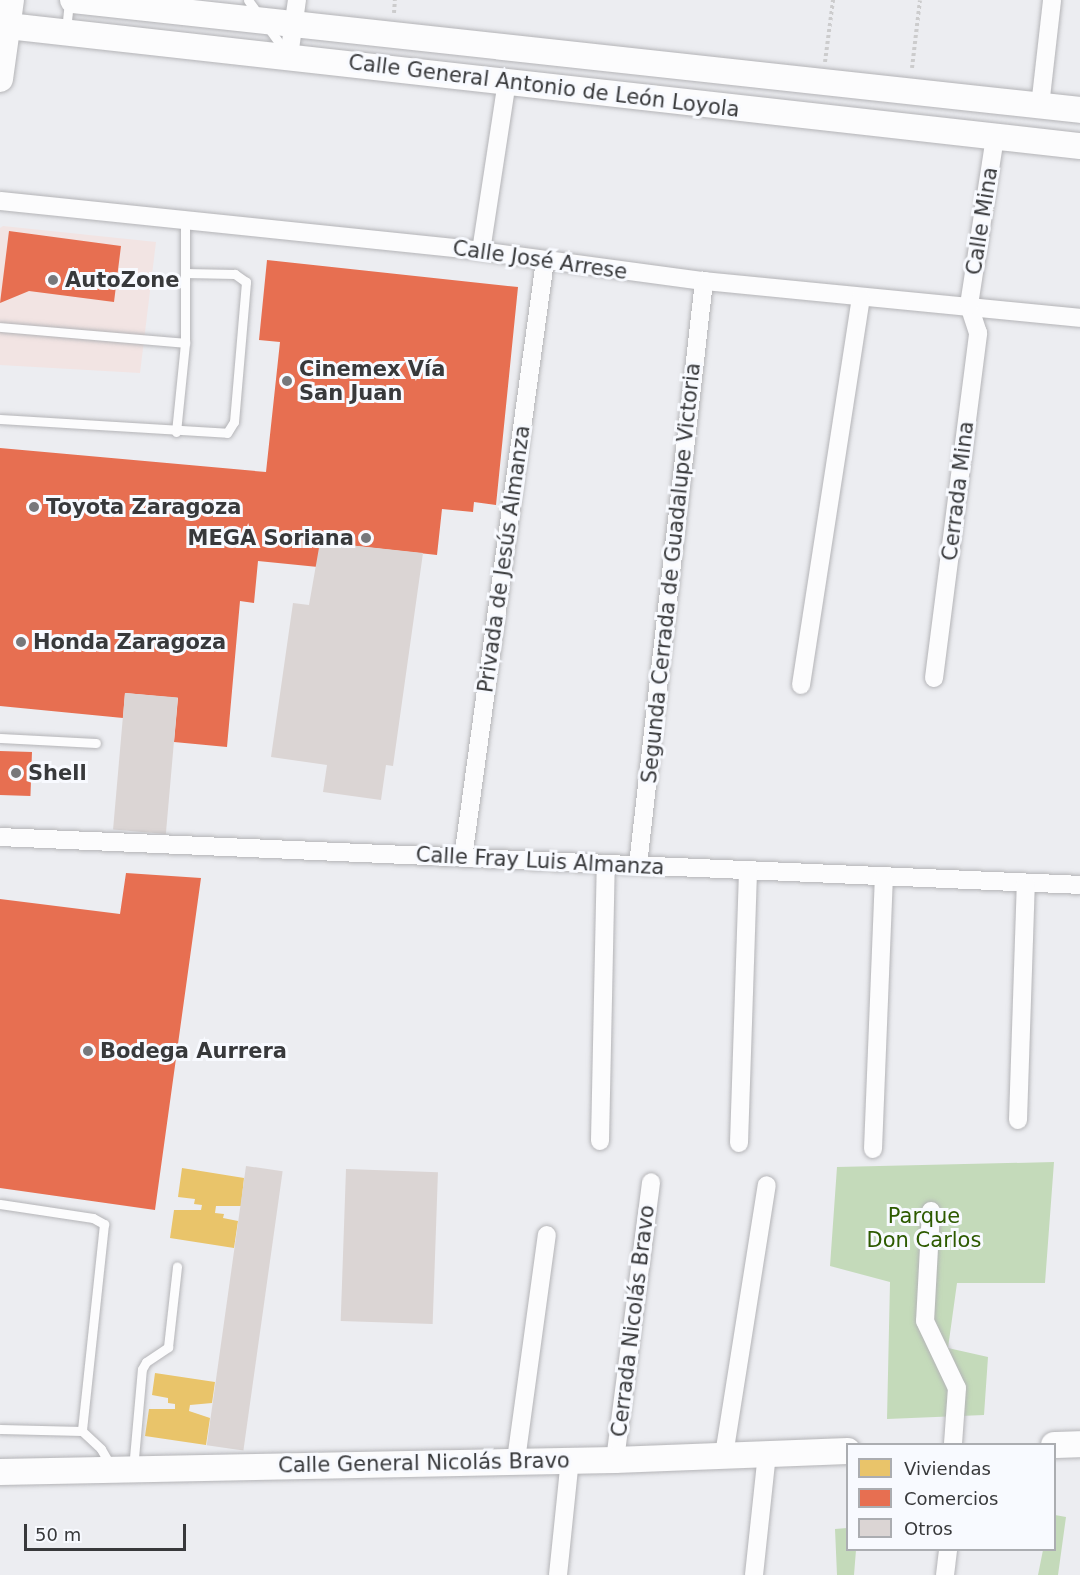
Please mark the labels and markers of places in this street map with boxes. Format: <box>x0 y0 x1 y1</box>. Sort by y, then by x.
place label: AutoZone <box>65 267 180 293</box>
marker: AutoZone <box>46 273 60 287</box>
place label: Cinemex Vía San Juan <box>299 356 445 406</box>
marker: Cinemex Vía San Juan <box>280 374 294 388</box>
place label: Toyota Zaragoza <box>46 494 241 520</box>
marker: Toyota Zaragoza <box>27 500 41 514</box>
place label: MEGA Soriana <box>188 525 354 551</box>
marker: MEGA Soriana <box>359 531 373 545</box>
place label: Honda Zaragoza <box>33 629 226 655</box>
marker: Honda Zaragoza <box>14 635 28 649</box>
place label: Shell <box>28 760 87 786</box>
marker: Shell <box>9 766 23 780</box>
place label: Bodega Aurrera <box>100 1038 287 1064</box>
marker: Bodega Aurrera <box>81 1044 95 1058</box>

